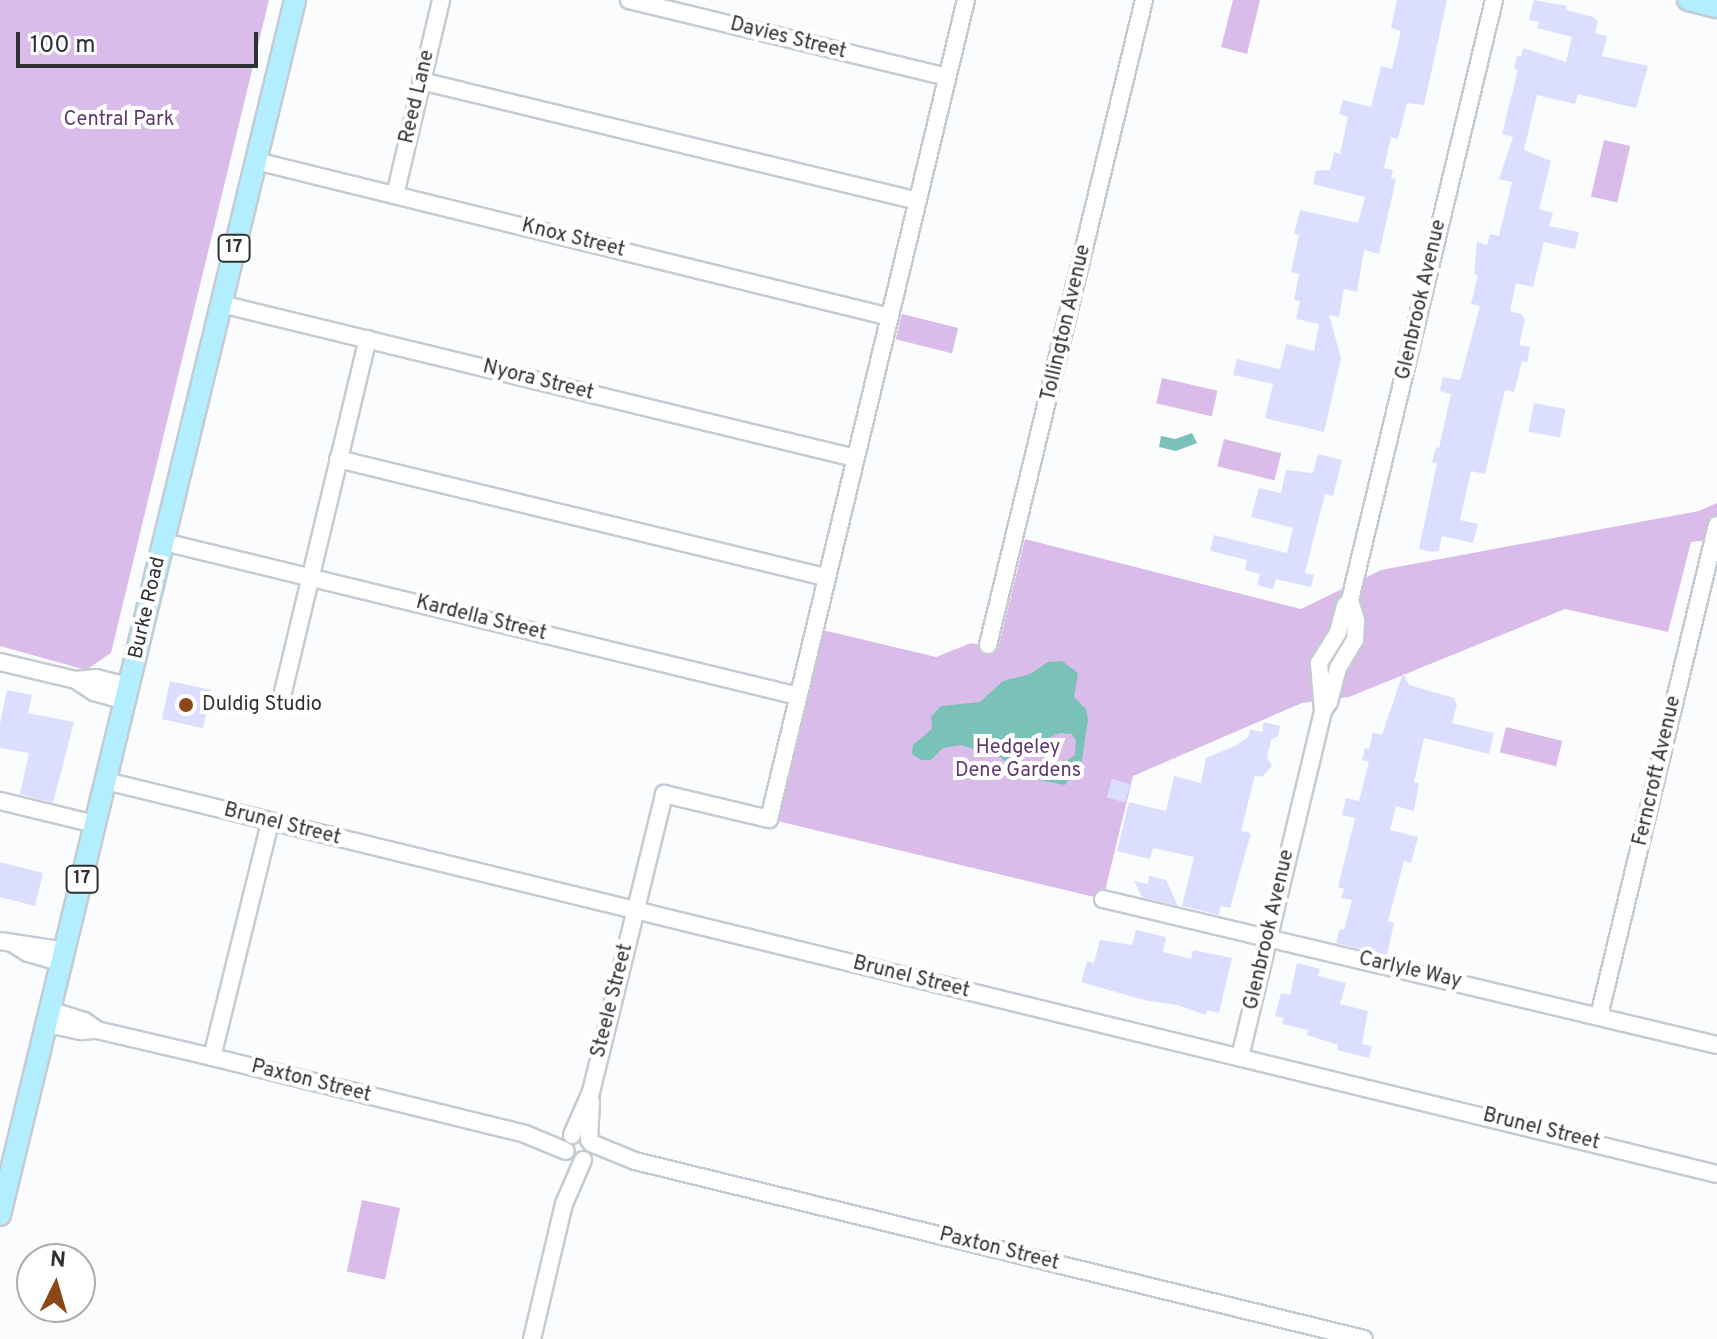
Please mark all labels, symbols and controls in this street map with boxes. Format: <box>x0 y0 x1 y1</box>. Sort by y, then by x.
street label: Davies Street <box>727 13 849 65</box>
scale bar <box>20 16 262 66</box>
text: 100 m <box>30 31 96 61</box>
street label: Reed Lane <box>396 48 440 146</box>
park label: Central Park <box>64 108 174 132</box>
street label: Knox Street <box>519 215 627 263</box>
street label: Glenbrook Avenue <box>1392 217 1452 383</box>
road number: 17 <box>216 234 252 262</box>
street label: Tollington Avenue <box>1037 242 1097 404</box>
street label: Nyora Street <box>480 356 596 406</box>
street label: Burke Road <box>125 555 171 661</box>
street label: Kardella Street <box>413 591 549 647</box>
place label: Duldig Studio <box>202 693 322 717</box>
street label: Ferncroft Avenue <box>1629 693 1687 849</box>
marker: Duldig Studio <box>177 696 195 714</box>
park label: Hedgeley Dene Gardens <box>955 737 1081 784</box>
street label: Brunel Street <box>221 799 343 851</box>
street label: Glenbrook Avenue <box>1240 847 1300 1013</box>
road number: 17 <box>64 865 100 893</box>
street label: Steele Street <box>587 941 639 1061</box>
street label: Carlyle Way <box>1356 947 1464 995</box>
street label: Brunel Street <box>850 952 972 1004</box>
street label: Paxton Street <box>249 1056 373 1108</box>
street label: Brunel Street <box>1480 1104 1602 1156</box>
street label: Paxton Street <box>937 1224 1061 1276</box>
north arrow <box>16 1243 96 1323</box>
text: N <box>49 1246 67 1275</box>

